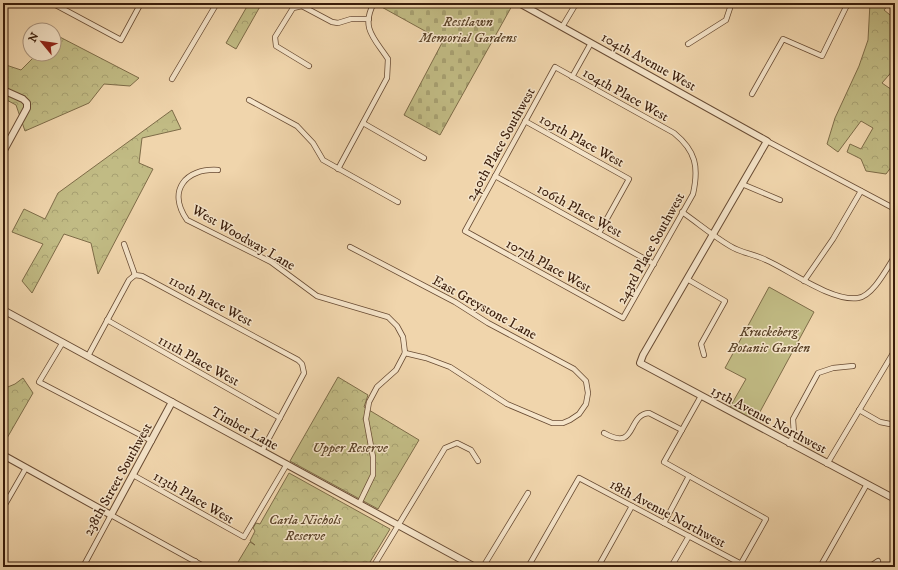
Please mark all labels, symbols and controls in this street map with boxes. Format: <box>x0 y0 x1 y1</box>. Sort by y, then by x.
park label: Restlawn Memorial Gardens <box>418 13 518 47</box>
north arrow <box>22 22 62 62</box>
street label: 104th Avenue West <box>598 28 700 96</box>
text: N <box>26 30 42 45</box>
street label: 104th Place West <box>579 64 672 126</box>
street label: 240th Place Southwest <box>462 84 540 204</box>
street label: 105th Place West <box>536 110 628 172</box>
street label: 106th Place West <box>534 180 626 242</box>
street label: 243rd Place Southwest <box>613 189 689 307</box>
street label: West Woodway Lane <box>188 200 299 275</box>
street label: 107th Place West <box>503 235 595 297</box>
street label: 110th Place West <box>165 271 256 331</box>
street label: East Greystone Lane <box>429 272 540 344</box>
park label: Kruckeberg Botanic Garden <box>727 323 810 357</box>
street label: 111th Place West <box>155 331 243 391</box>
street label: 15th Avenue Northwest <box>707 382 830 458</box>
street label: Timber Lane <box>208 403 282 455</box>
street label: 238th Street Southwest <box>79 419 157 539</box>
park label: Upper Reserve <box>312 439 389 457</box>
street label: 113th Place West <box>150 467 238 529</box>
street label: 18th Avenue Northwest <box>606 476 729 552</box>
park label: Carla Nichols Reserve <box>269 511 342 545</box>

